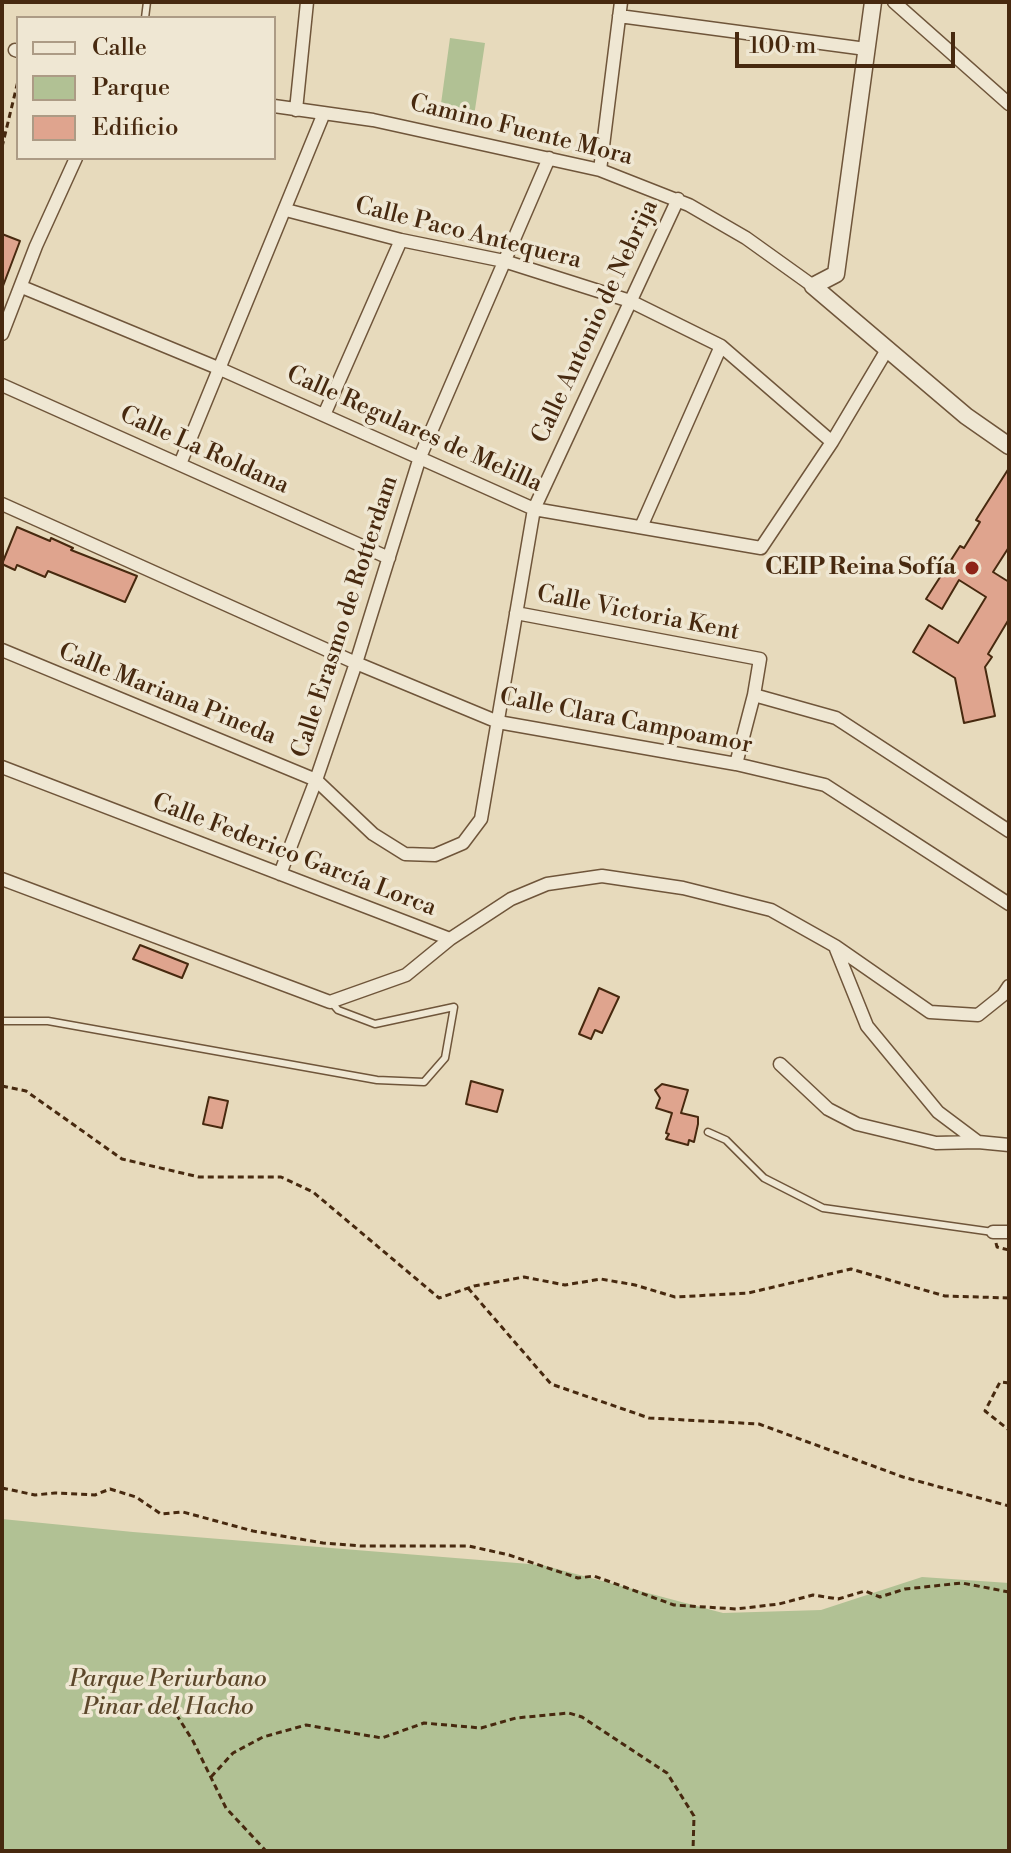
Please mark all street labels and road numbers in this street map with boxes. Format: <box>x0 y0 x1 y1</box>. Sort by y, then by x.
street label: Camino Fuente Mora <box>407 89 635 173</box>
street label: Calle Paco Antequera <box>352 192 584 276</box>
street label: Calle Antonio de Nebrija <box>527 196 665 448</box>
street label: Calle Regulares de Melilla <box>282 361 546 499</box>
street label: Calle La Roldana <box>115 401 293 501</box>
street label: Calle Erasmo de Rotterdam <box>287 472 405 762</box>
street label: Calle Victoria Kent <box>534 580 742 648</box>
street label: Calle Mariana Pineda <box>54 638 280 752</box>
street label: Calle Clara Campoamor <box>497 683 755 761</box>
street label: Calle Federico García Lorca <box>148 788 440 924</box>

